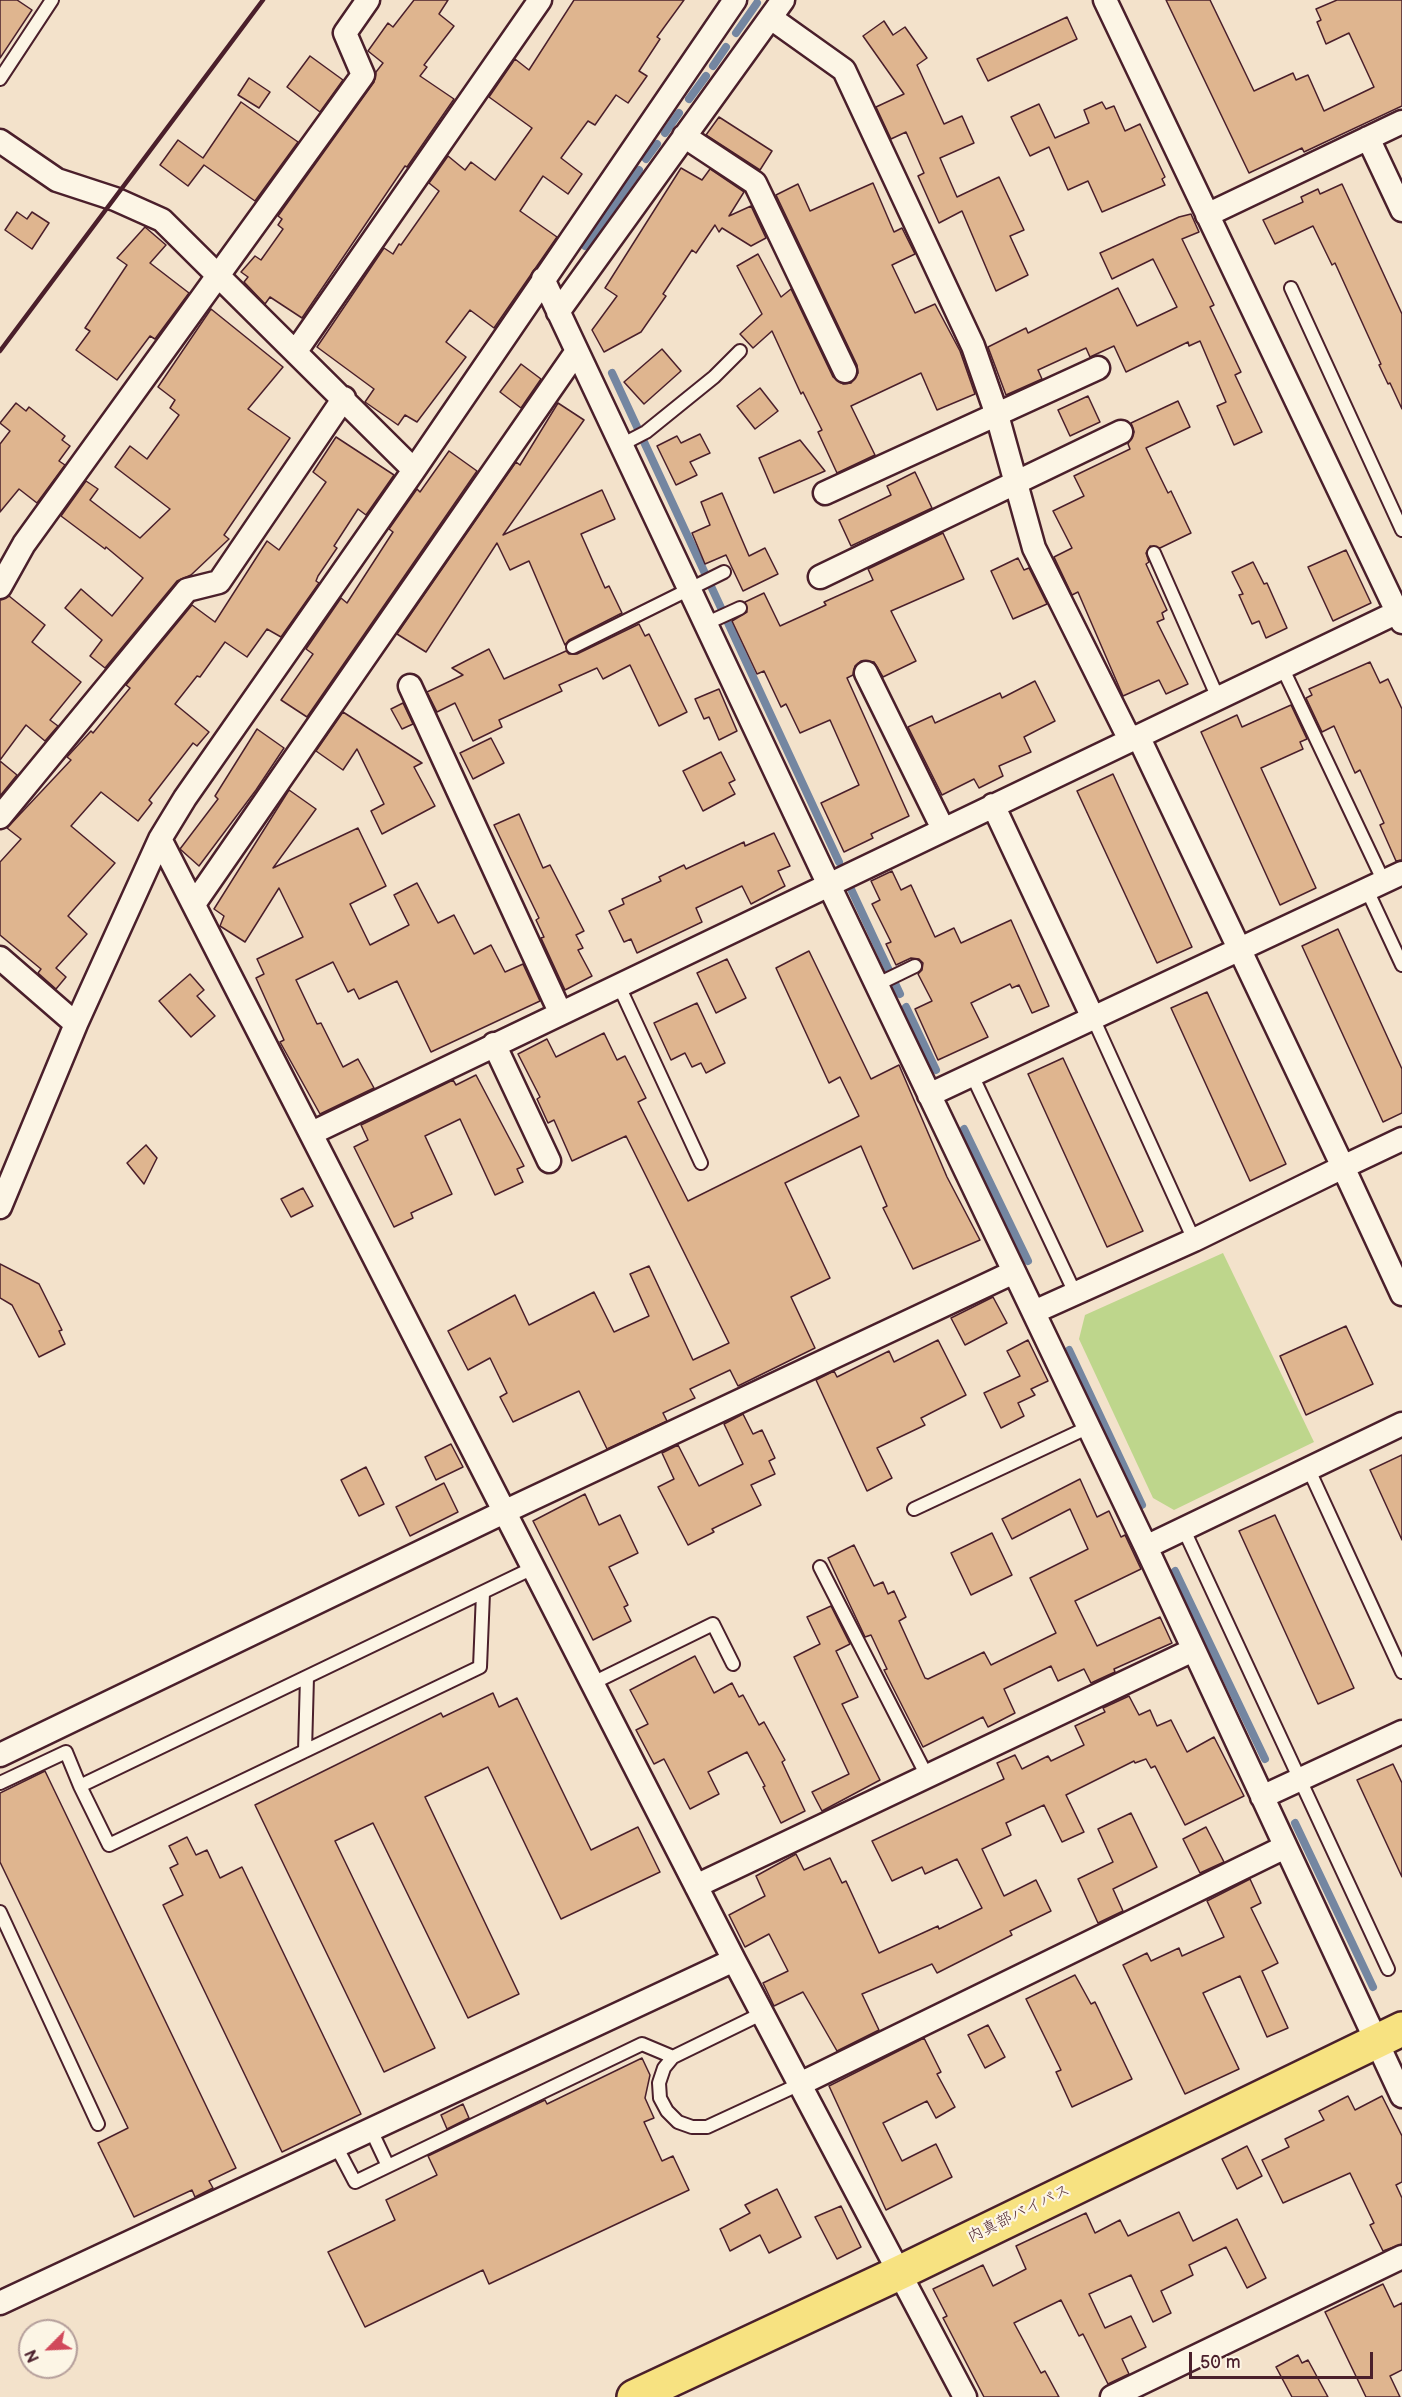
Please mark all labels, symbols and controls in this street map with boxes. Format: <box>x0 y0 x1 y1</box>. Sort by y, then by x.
street label: 内真部バイパス <box>964 2181 1074 2247</box>
north arrow <box>18 2319 78 2379</box>
scale bar <box>1192 2340 1376 2378</box>
text: N <box>22 2346 44 2365</box>
text: 50 m <box>1200 2352 1241 2373</box>

